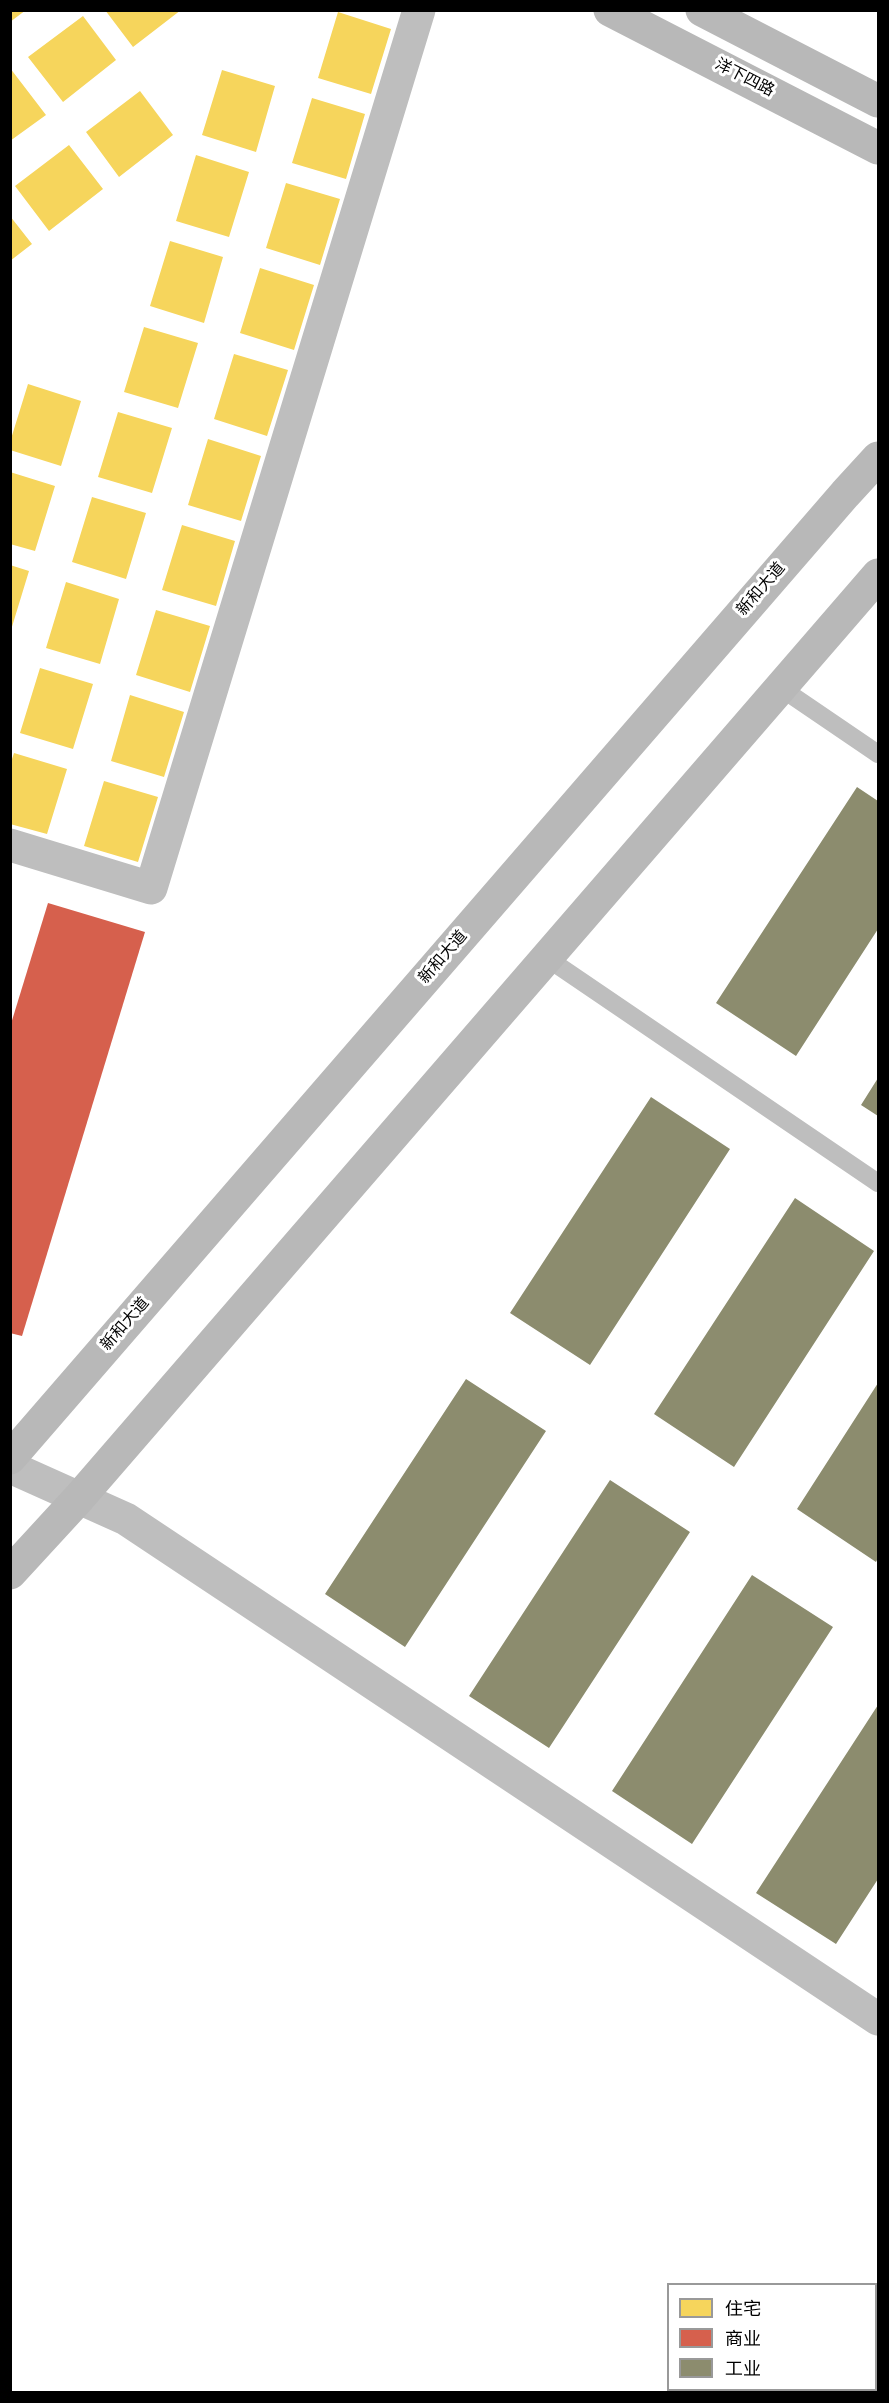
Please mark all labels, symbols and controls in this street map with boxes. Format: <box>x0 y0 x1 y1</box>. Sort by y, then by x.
street label: 洋下四路 <box>711 56 777 102</box>
street label: 新和大道 <box>734 560 790 620</box>
street label: 新和大道 <box>416 928 472 988</box>
street label: 新和大道 <box>98 1295 154 1355</box>
legend <box>667 2283 877 2391</box>
text: 住宅 <box>725 2299 761 2322</box>
text: 商业 <box>725 2329 761 2352</box>
text: 工业 <box>725 2359 761 2382</box>

